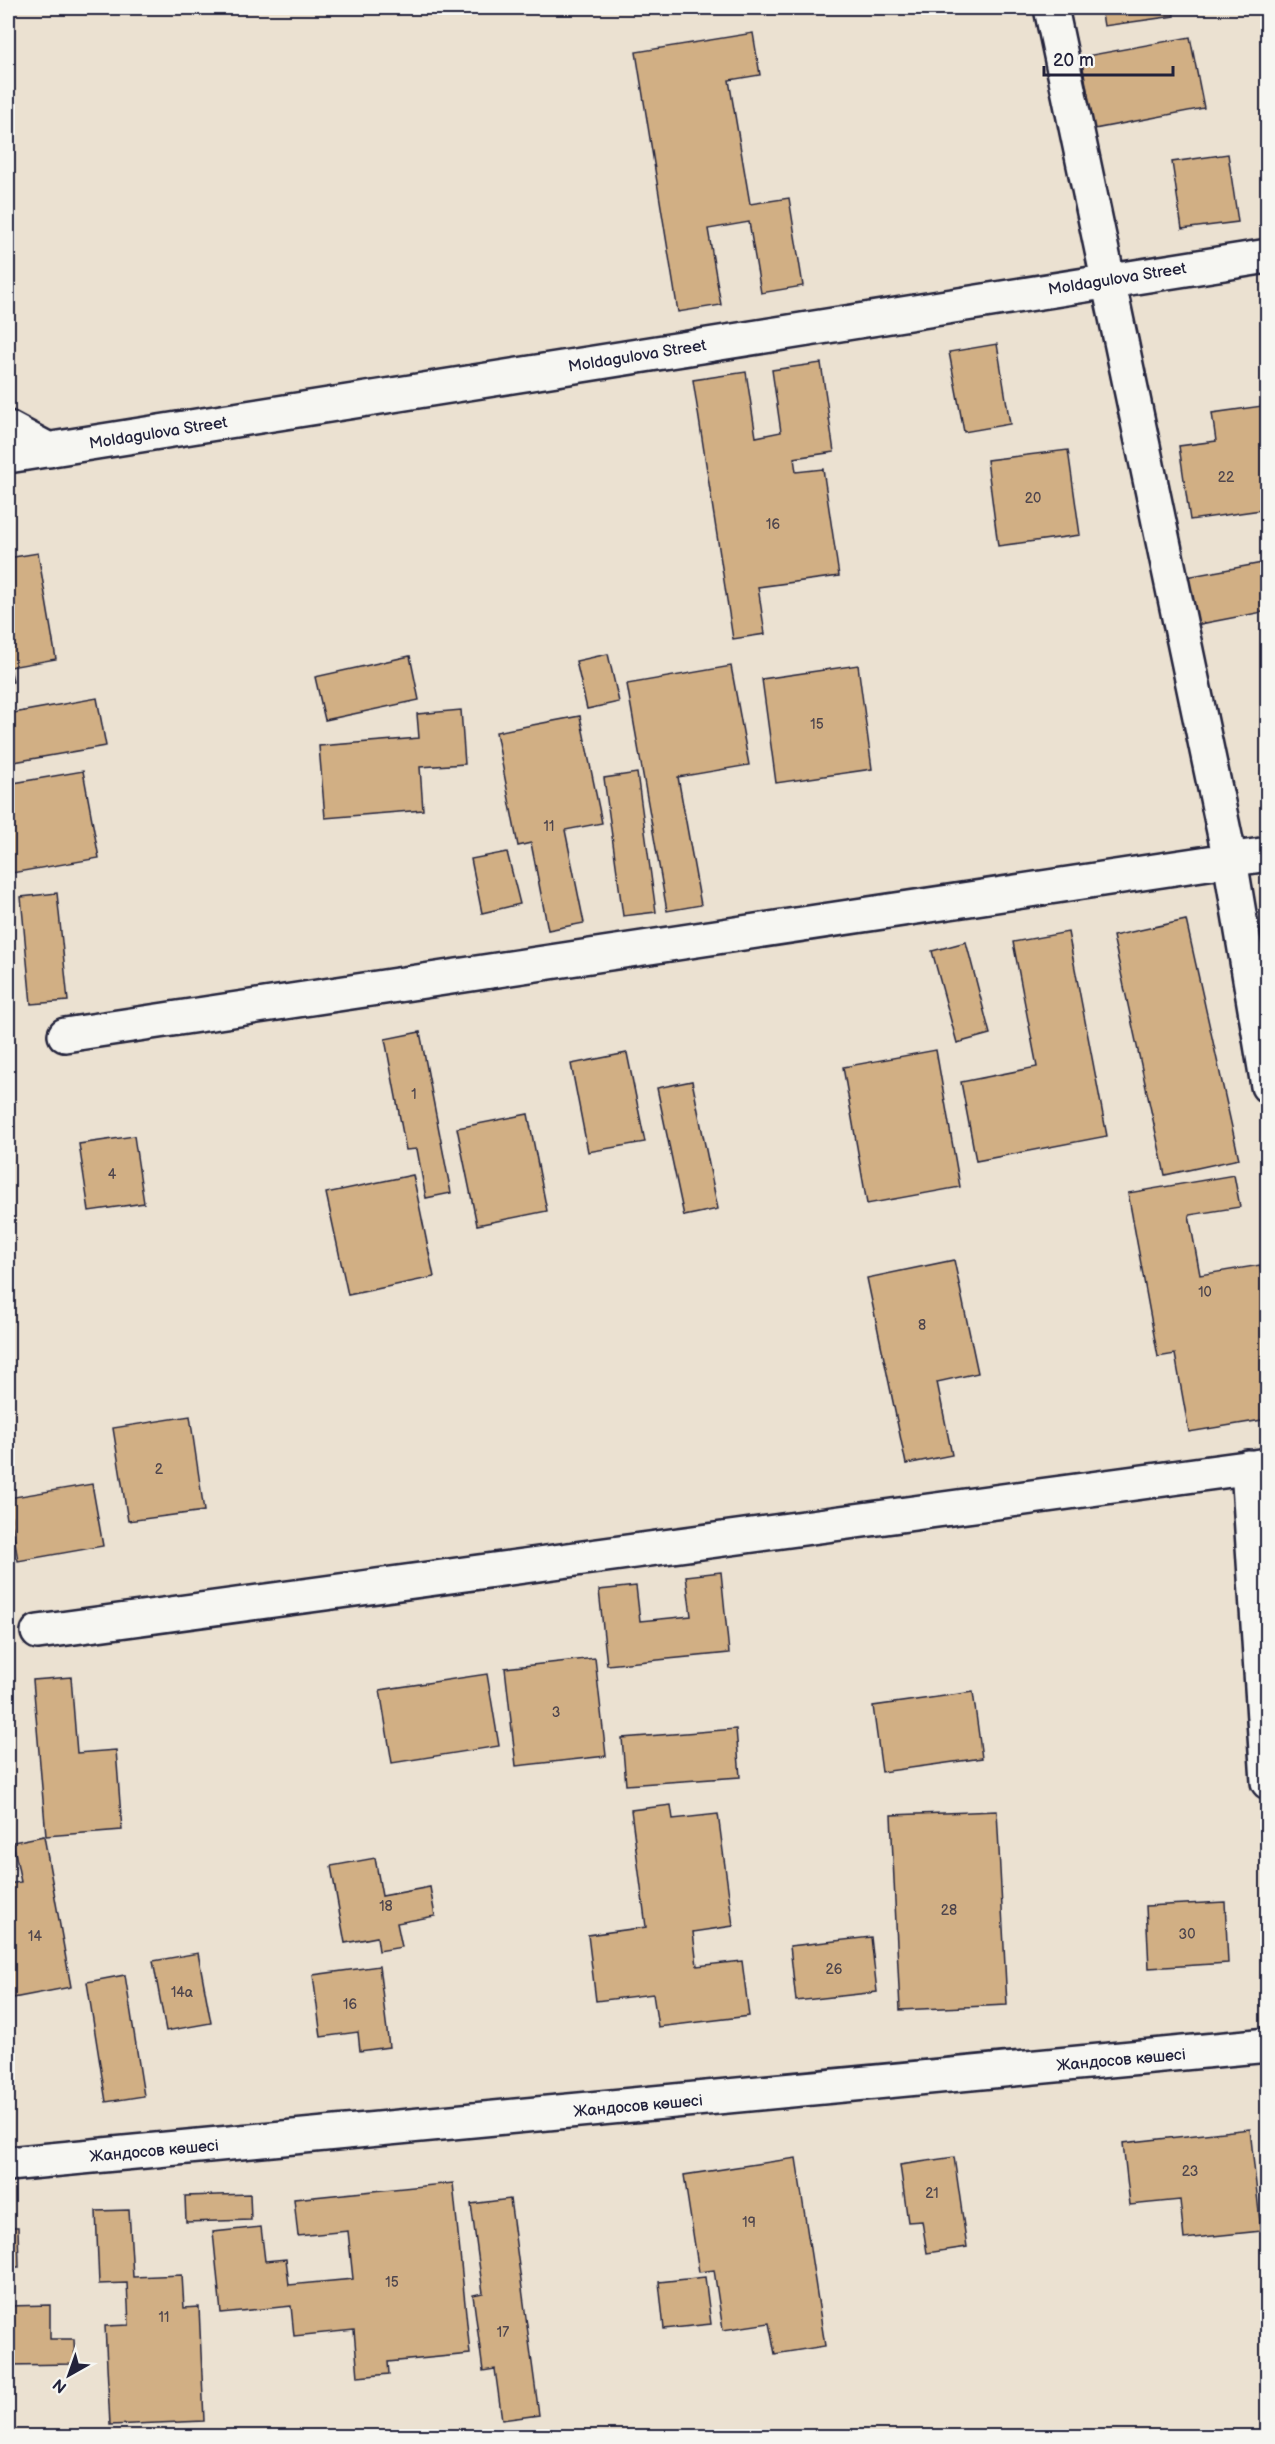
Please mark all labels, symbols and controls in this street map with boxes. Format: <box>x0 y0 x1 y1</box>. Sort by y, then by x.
scale bar <box>1044 39 1173 77</box>
text: 20 m <box>1053 50 1094 71</box>
street label: Moldagulova Street <box>1047 259 1188 300</box>
street label: Moldagulova Street <box>567 336 708 377</box>
street label: Moldagulova Street <box>88 413 229 454</box>
house number: 22 <box>1218 469 1235 486</box>
house number: 20 <box>1025 490 1041 507</box>
house number: 16 <box>766 516 780 533</box>
house number: 15 <box>810 716 824 733</box>
house number: 11 <box>544 818 554 835</box>
house number: 1 <box>411 1086 417 1103</box>
house number: 4 <box>108 1166 117 1183</box>
house number: 10 <box>1198 1284 1212 1301</box>
house number: 8 <box>918 1317 926 1334</box>
house number: 2 <box>155 1461 164 1478</box>
house number: 3 <box>552 1704 560 1721</box>
house number: 18 <box>379 1898 393 1915</box>
house number: 28 <box>941 1902 957 1919</box>
house number: 30 <box>1179 1926 1195 1943</box>
house number: 14 <box>28 1928 42 1945</box>
house number: 26 <box>826 1961 843 1978</box>
house number: 14а <box>171 1984 194 2001</box>
house number: 16 <box>343 1996 357 2013</box>
street label: Жандосов көшесі <box>1056 2045 1187 2076</box>
street label: Жандосов көшесі <box>573 2091 704 2122</box>
street label: Жандосов көшесі <box>89 2136 220 2167</box>
house number: 23 <box>1182 2163 1198 2180</box>
house number: 21 <box>925 2185 939 2202</box>
house number: 19 <box>742 2214 756 2231</box>
house number: 15 <box>385 2274 399 2291</box>
house number: 11 <box>159 2309 169 2326</box>
house number: 17 <box>497 2324 509 2341</box>
north arrow <box>39 2345 99 2405</box>
text: N <box>50 2374 71 2396</box>

